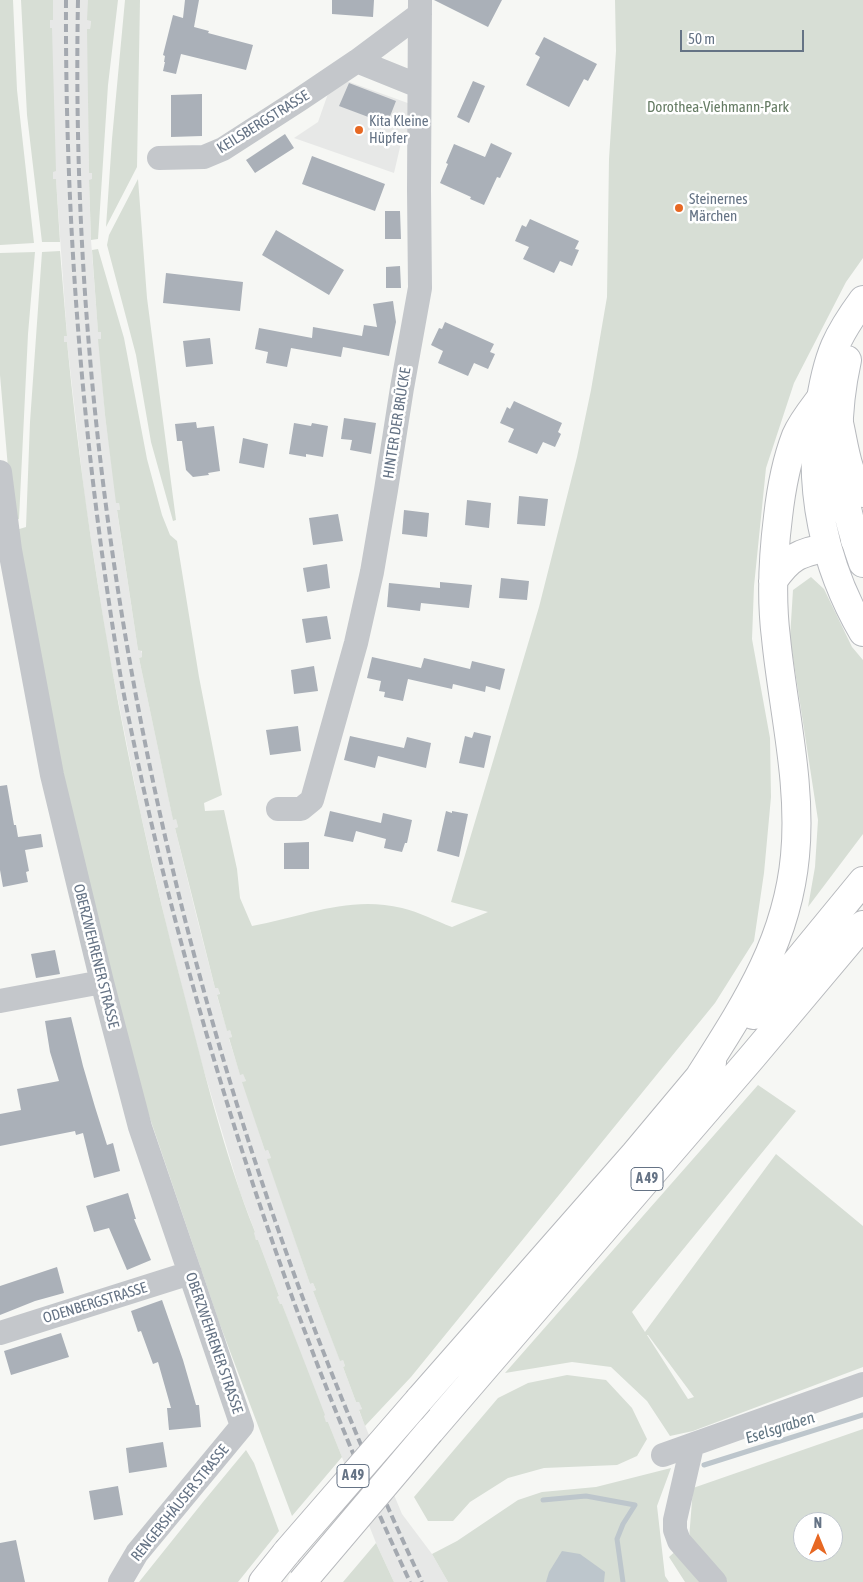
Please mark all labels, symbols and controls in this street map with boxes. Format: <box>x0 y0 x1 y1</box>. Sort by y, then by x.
scale bar <box>683 20 807 52</box>
text: 50 m <box>688 30 715 47</box>
street label: KEILSBERGSTRASSE <box>214 86 312 158</box>
park label: Dorothea-Viehmann-Park <box>647 98 789 116</box>
place label: Kita Kleine Hüpfer <box>369 112 429 147</box>
marker: Kita Kleine Hüpfer <box>353 124 365 136</box>
place label: Steinernes Märchen <box>689 190 748 225</box>
marker: Steinernes Märchen <box>673 202 685 214</box>
street label: HINTER DER BRÜCKE <box>379 366 415 480</box>
street label: OBERZWEHRENER STRASSE <box>69 882 123 1030</box>
road number: A 49 <box>631 1168 663 1190</box>
street label: OBERZWEHRENER STRASSE <box>181 1270 247 1416</box>
street label: ODENBERGSTRASSE <box>41 1279 149 1327</box>
water label: Eselsgraben <box>743 1408 817 1448</box>
street label: RENGERSHÄUSER STRASSE <box>127 1441 233 1565</box>
road number: A 49 <box>337 1464 369 1488</box>
north arrow <box>793 1512 843 1562</box>
text: N <box>814 1515 822 1531</box>

